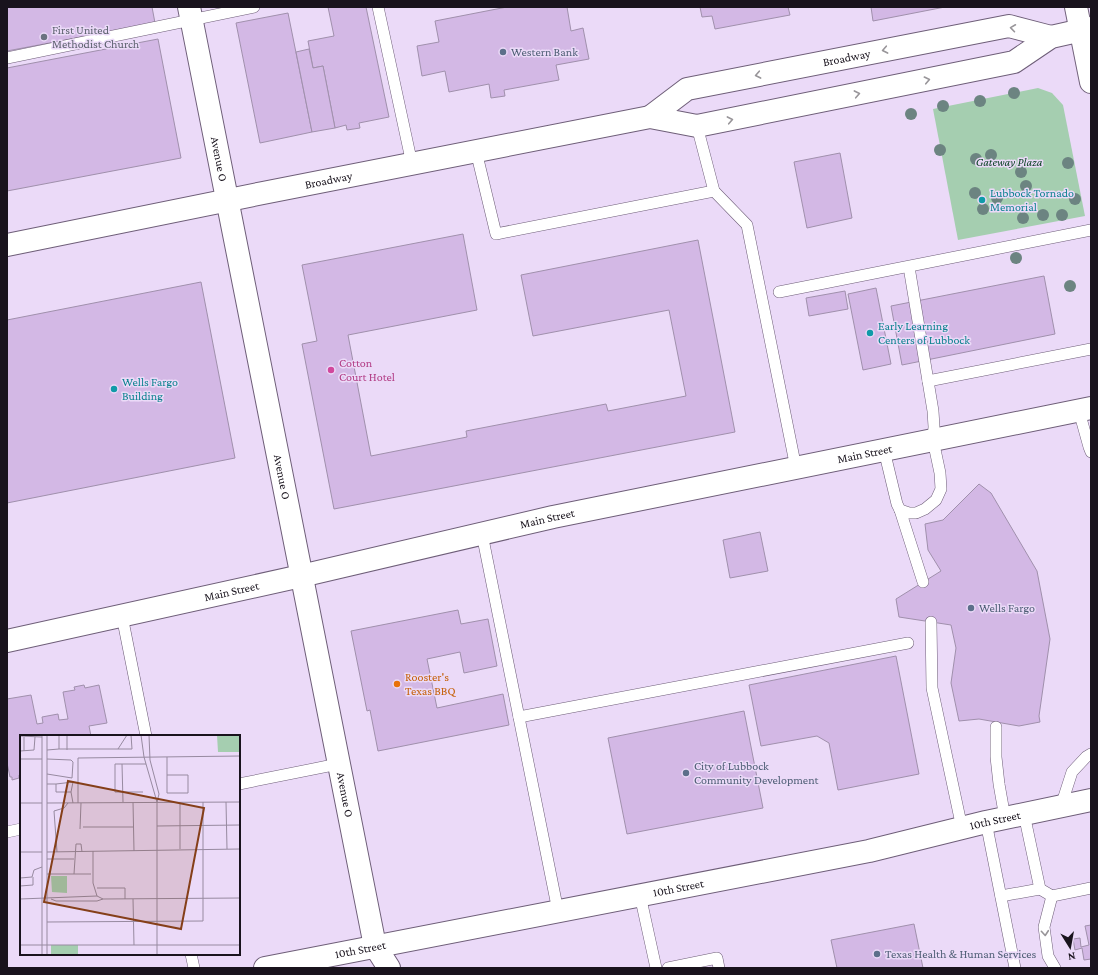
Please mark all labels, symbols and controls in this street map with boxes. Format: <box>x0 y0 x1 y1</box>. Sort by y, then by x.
place label: First United Methodist Church <box>52 23 140 51</box>
one-way arrow <box>1010 24 1016 33</box>
marker: First United Methodist Church <box>39 32 49 42</box>
place label: Western Bank <box>511 45 578 59</box>
street label: Broadway <box>822 46 872 69</box>
one-way arrow <box>882 46 888 54</box>
marker: Western Bank <box>498 47 508 57</box>
one-way arrow <box>755 71 761 79</box>
one-way arrow <box>924 76 930 84</box>
one-way arrow <box>854 91 860 99</box>
one-way arrow <box>727 116 733 124</box>
street label: Avenue O <box>208 135 230 183</box>
park label: Gateway Plaza <box>976 155 1043 169</box>
street label: Broadway <box>304 169 354 192</box>
place label: Lubbock Tornado Memorial <box>990 186 1074 214</box>
marker: Lubbock Tornado Memorial <box>977 195 987 205</box>
place label: Early Learning Centers of Lubbock <box>878 319 970 347</box>
marker: Early Learning Centers of Lubbock <box>865 328 875 338</box>
place label: Cotton Court Hotel <box>339 356 395 384</box>
marker: Cotton Court Hotel <box>326 365 336 375</box>
place label: Wells Fargo Building <box>122 375 178 403</box>
marker: Wells Fargo Building <box>109 384 119 394</box>
street label: Main Street <box>836 441 894 466</box>
street label: Avenue O <box>271 453 293 501</box>
street label: Main Street <box>519 506 577 531</box>
street label: Main Street <box>203 578 261 604</box>
place label: Wells Fargo <box>979 601 1035 615</box>
marker: Wells Fargo <box>966 603 976 613</box>
place label: Rooster's Texas BBQ <box>405 670 456 698</box>
marker: Rooster's Texas BBQ <box>392 679 402 689</box>
inset map <box>20 735 240 955</box>
place label: City of Lubbock Community Development <box>694 759 820 787</box>
marker: City of Lubbock Community Development <box>681 768 691 778</box>
street label: Avenue O <box>334 771 356 818</box>
street label: 10th Street <box>968 808 1023 833</box>
street label: 10th Street <box>652 876 706 900</box>
north arrow <box>1050 927 1090 967</box>
one-way arrow <box>1041 930 1050 936</box>
street label: 10th Street <box>334 938 388 961</box>
place label: Texas Health & Human Services <box>885 947 1037 961</box>
marker: Texas Health & Human Services <box>872 949 882 959</box>
text: N <box>1067 950 1077 964</box>

